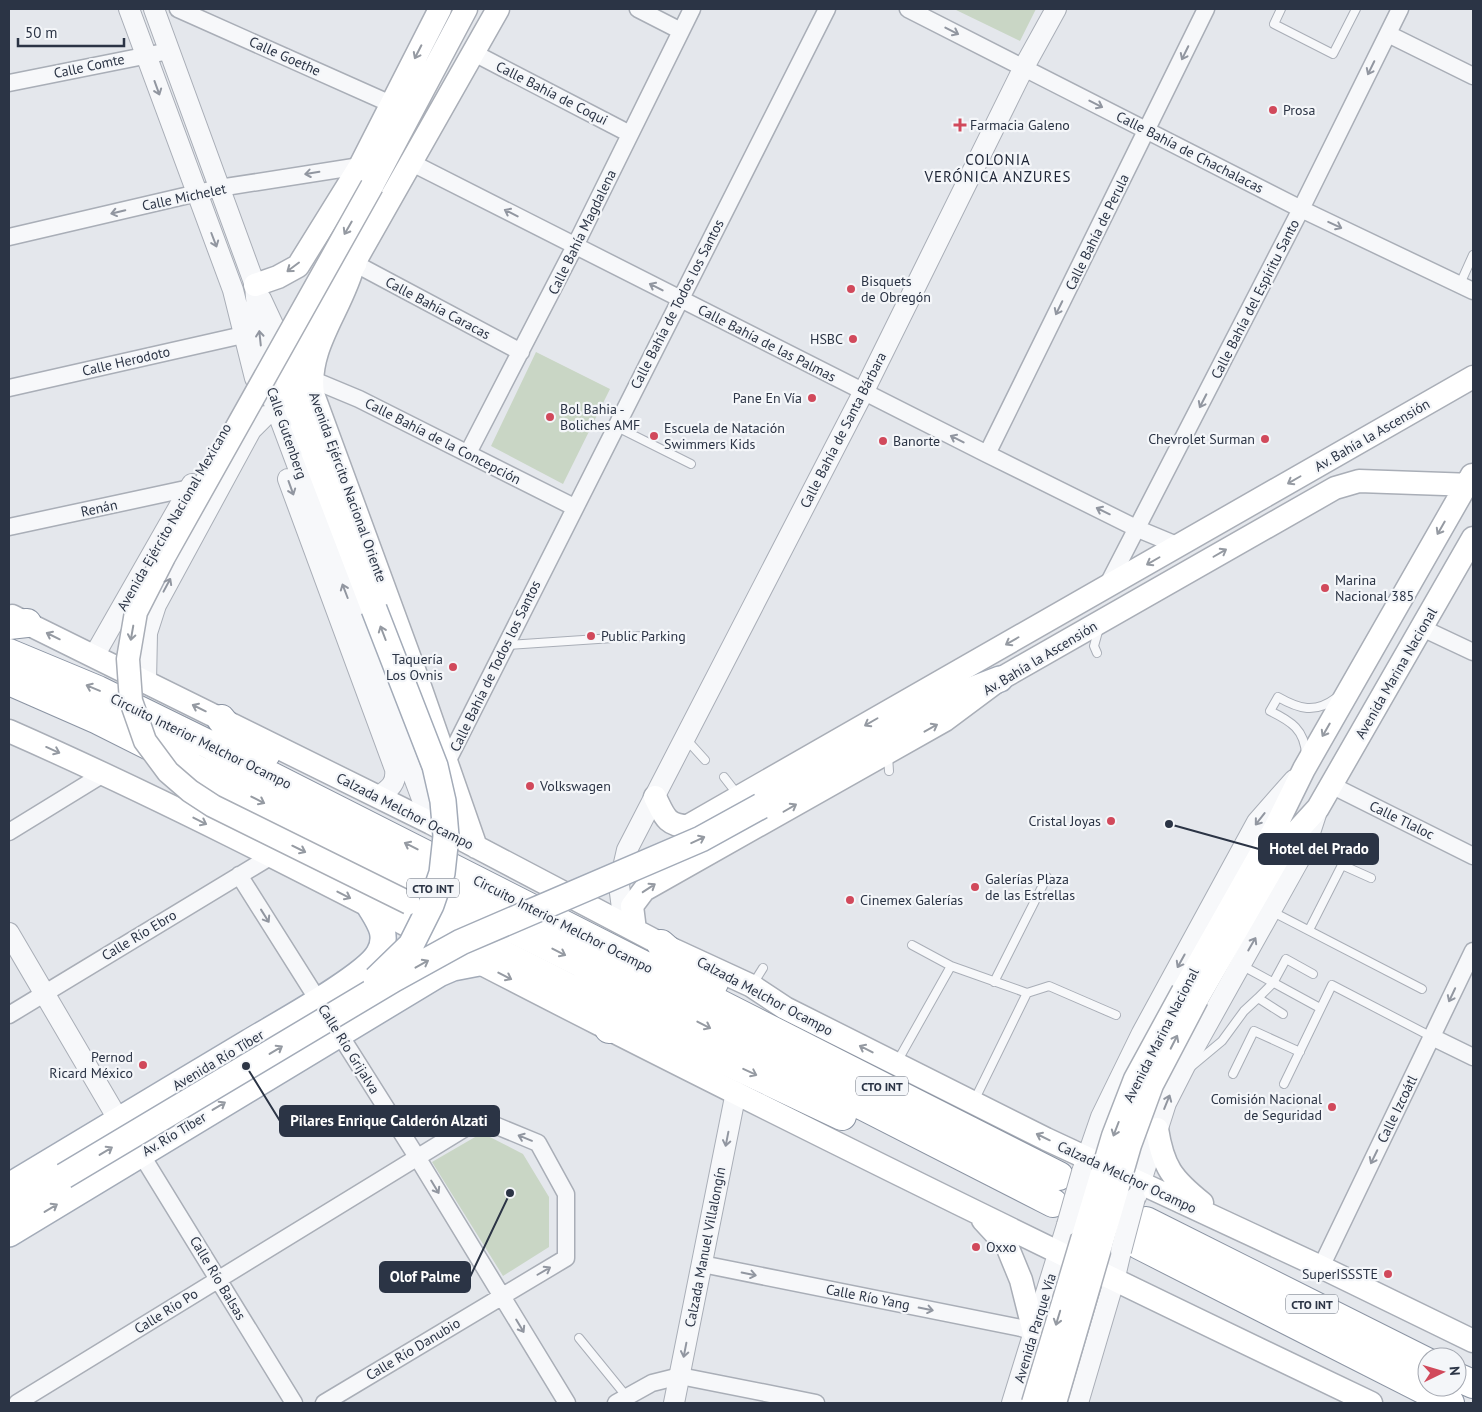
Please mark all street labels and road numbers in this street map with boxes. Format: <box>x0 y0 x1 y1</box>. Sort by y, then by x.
street label: Calle Goethe <box>246 32 324 80</box>
street label: Calle Comte <box>52 50 126 82</box>
street label: Calle Bahía de Coqui <box>493 57 611 129</box>
street label: Calle Bahía de Chachalacas <box>1113 107 1267 197</box>
street label: Calle Bahía Magdalena <box>544 167 620 297</box>
street label: Calle Bahía de Perula <box>1061 171 1133 293</box>
street label: Calle Michelet <box>140 179 228 215</box>
street label: Calle Bahía de Todos los Santos <box>626 216 728 392</box>
street label: Calle Bahía del Espíritu Santo <box>1207 216 1303 382</box>
street label: Calle Bahía Caracas <box>382 273 494 343</box>
street label: Calle Bahía de las Palmas <box>695 300 839 386</box>
street label: Calle Herodoto <box>80 342 172 380</box>
street label: Calle Bahía de Santa Bárbara <box>796 349 890 511</box>
street label: Calle Gutenberg <box>263 385 311 481</box>
street label: Avenida Ejército Nacional Oriente <box>305 389 391 585</box>
street label: Calle Bahía de la Concepción <box>362 394 524 488</box>
street label: Av. Bahía la Ascensión <box>1311 395 1433 475</box>
street label: Avenida Ejército Nacional Mexicano <box>113 420 235 614</box>
street label: Renán <box>79 495 119 521</box>
street label: Calle Bahía de Todos los Santos <box>446 577 544 755</box>
street label: Avenida Marina Nacional <box>1351 604 1441 742</box>
street label: Av. Bahía la Ascensión <box>980 617 1100 699</box>
street label: Circuito Interior Melchor Ocampo <box>107 689 295 793</box>
street label: Calzada Melchor Ocampo <box>333 769 477 853</box>
street label: Calle Tlaloc <box>1367 797 1437 843</box>
street label: Circuito Interior Melchor Ocampo <box>470 871 656 977</box>
road number: CTO INT <box>407 878 459 898</box>
street label: Calle Río Ebro <box>98 906 180 964</box>
street label: Calzada Melchor Ocampo <box>694 952 836 1040</box>
street label: Avenida Marina Nacional <box>1119 965 1203 1105</box>
street label: Calle Río Grijalva <box>314 1001 384 1097</box>
street label: Avenida Río Tíber <box>169 1025 267 1094</box>
street label: Calle Izcoátl <box>1373 1072 1421 1146</box>
road number: CTO INT <box>856 1076 908 1096</box>
street label: Av. Río Tíber <box>139 1108 210 1160</box>
street label: Calzada Melchor Ocampo <box>1054 1137 1200 1217</box>
street label: Calzada Manuel Villalongín <box>681 1165 729 1329</box>
street label: Calle Río Balsas <box>186 1233 250 1323</box>
street label: Avenida Parque Vía <box>1010 1271 1060 1385</box>
street label: Calle Río Yang <box>824 1280 912 1314</box>
street label: Calle Río Po <box>131 1284 201 1338</box>
road number: CTO INT <box>1286 1295 1338 1314</box>
street label: Calle Río Danubio <box>362 1314 464 1384</box>

